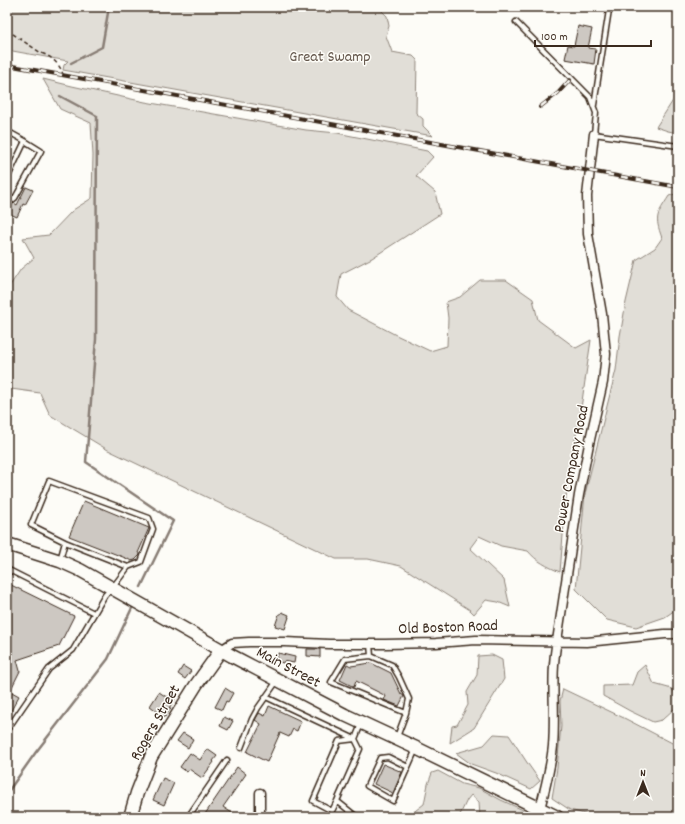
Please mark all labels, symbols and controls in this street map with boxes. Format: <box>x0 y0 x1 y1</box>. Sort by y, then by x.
scale bar <box>535 22 651 48</box>
text: 100 m <box>541 29 568 46</box>
park label: Great Swamp <box>289 46 371 69</box>
street label: Power Company Road <box>548 403 596 535</box>
street label: Old Boston Road <box>398 615 498 641</box>
street label: Main Street <box>252 641 324 695</box>
street label: Rogers Street <box>125 681 187 765</box>
north arrow <box>623 762 663 802</box>
text: N <box>640 766 646 782</box>

